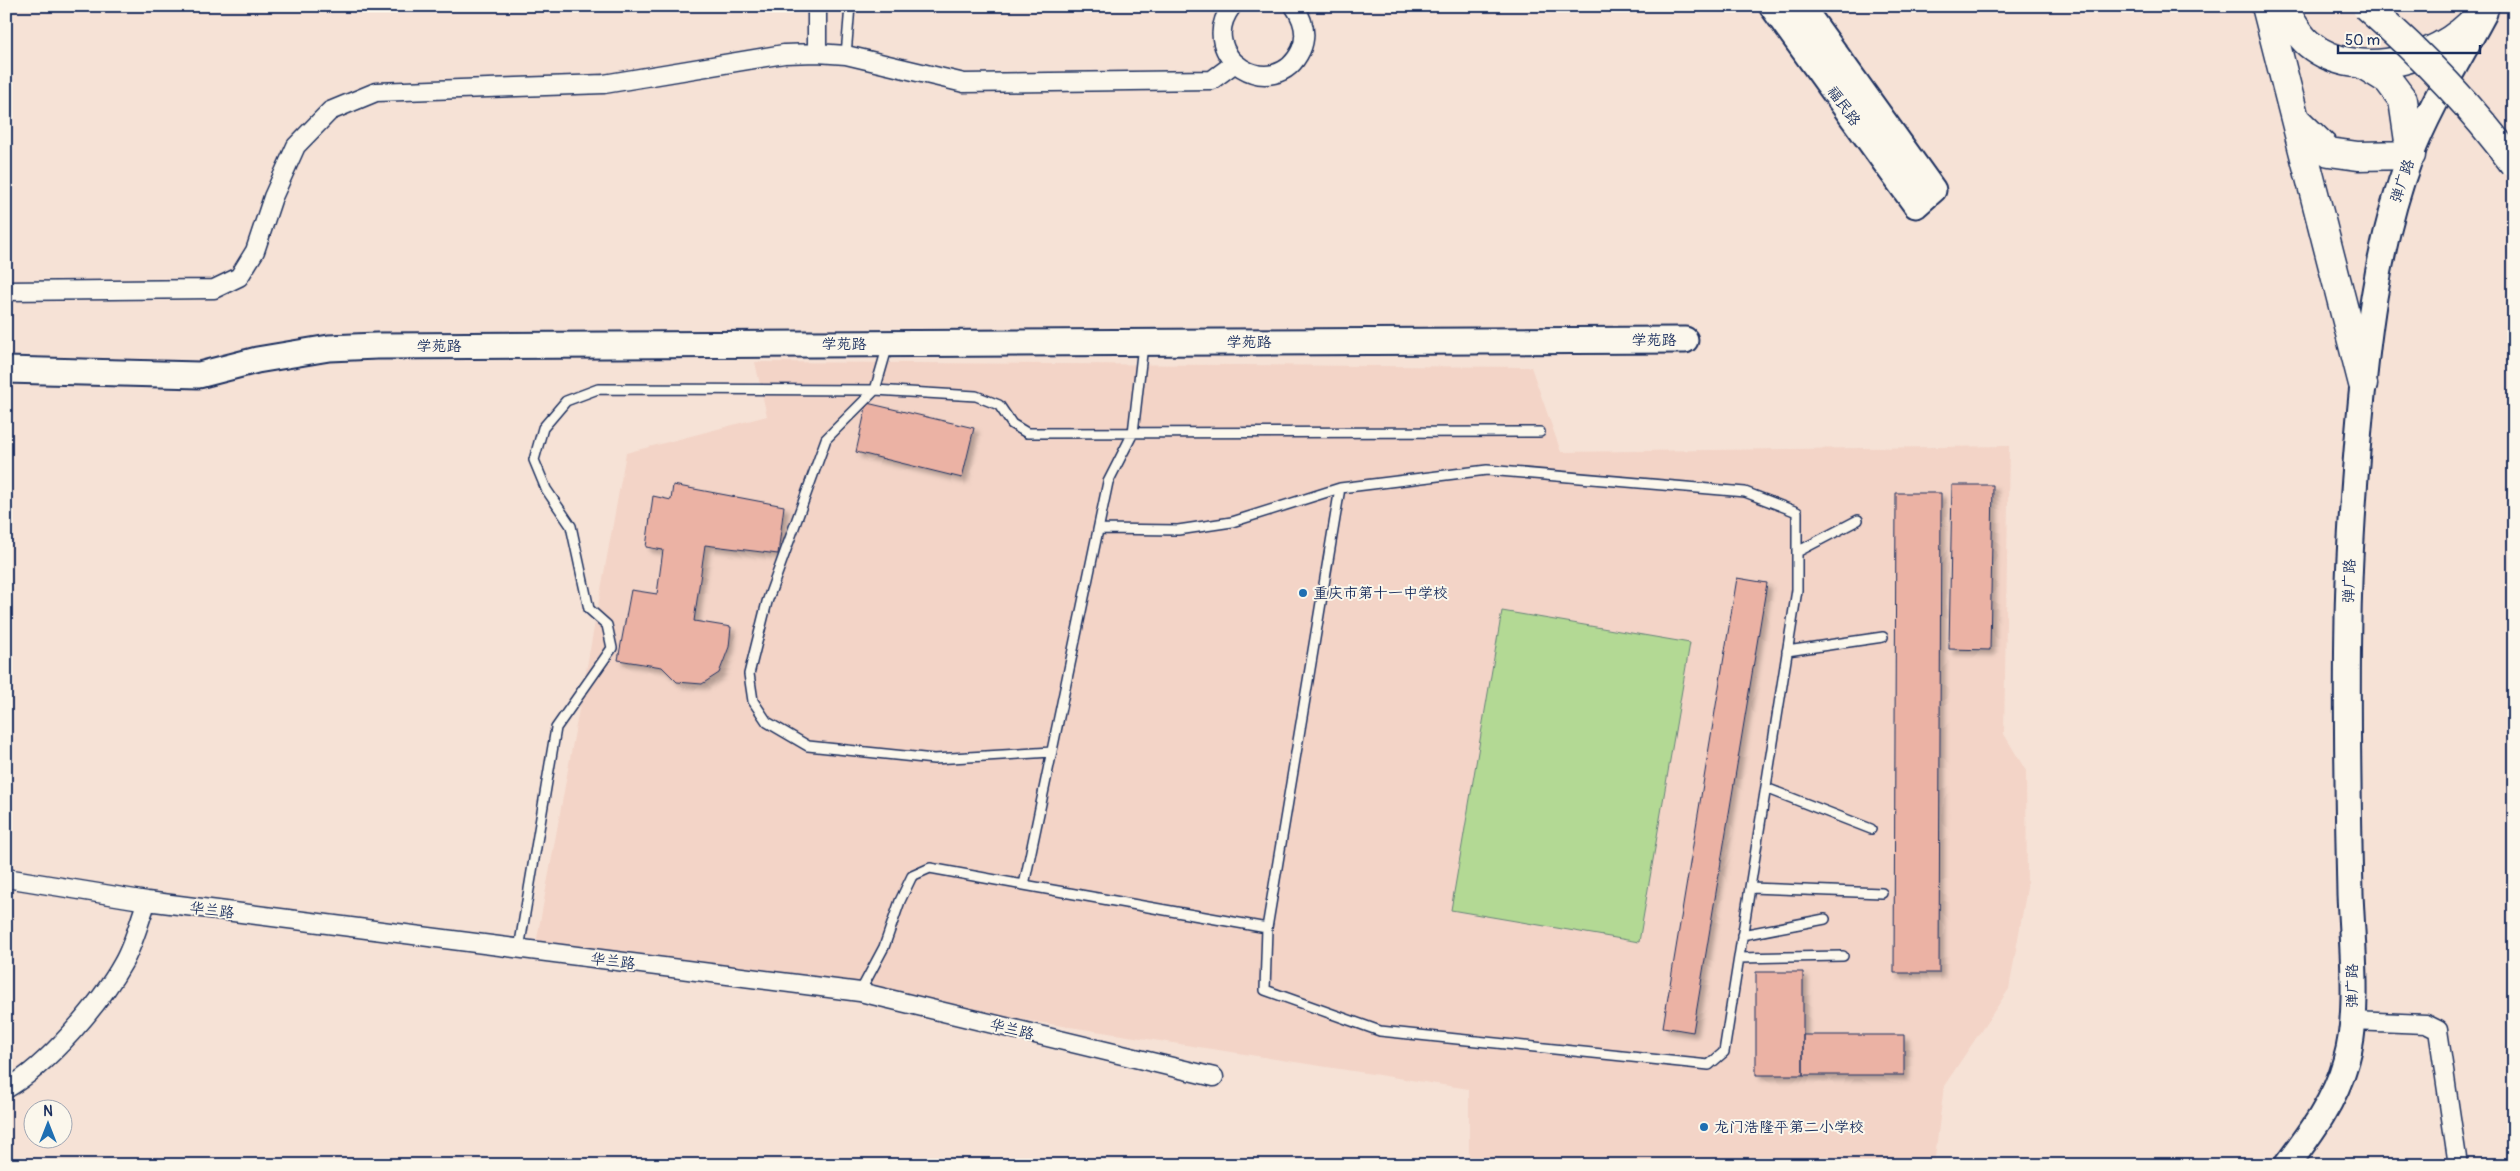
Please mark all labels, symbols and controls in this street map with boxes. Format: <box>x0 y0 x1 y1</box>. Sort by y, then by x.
scale bar <box>2338 22 2480 54</box>
text: 50 m <box>2345 31 2380 50</box>
street label: 福民路 <box>1823 83 1865 130</box>
street label: 弹广路 <box>2386 157 2419 206</box>
street label: 学苑路 <box>1631 331 1677 350</box>
street label: 学苑路 <box>1226 333 1272 352</box>
street label: 学苑路 <box>821 335 867 354</box>
street label: 学苑路 <box>416 337 462 356</box>
street label: 弹广路 <box>2339 558 2360 604</box>
place label: 重庆市第十一中学校 <box>1313 584 1448 603</box>
marker: 重庆市第十一中学校 <box>1297 587 1309 599</box>
street label: 华兰路 <box>188 898 235 923</box>
street label: 华兰路 <box>589 949 636 974</box>
street label: 弹广路 <box>2343 963 2362 1009</box>
street label: 华兰路 <box>988 1015 1036 1044</box>
north arrow <box>22 1098 72 1148</box>
text: N <box>43 1103 53 1120</box>
place label: 龙门浩隆平第二小学校 <box>1714 1118 1864 1137</box>
marker: 龙门浩隆平第二小学校 <box>1698 1121 1710 1133</box>

